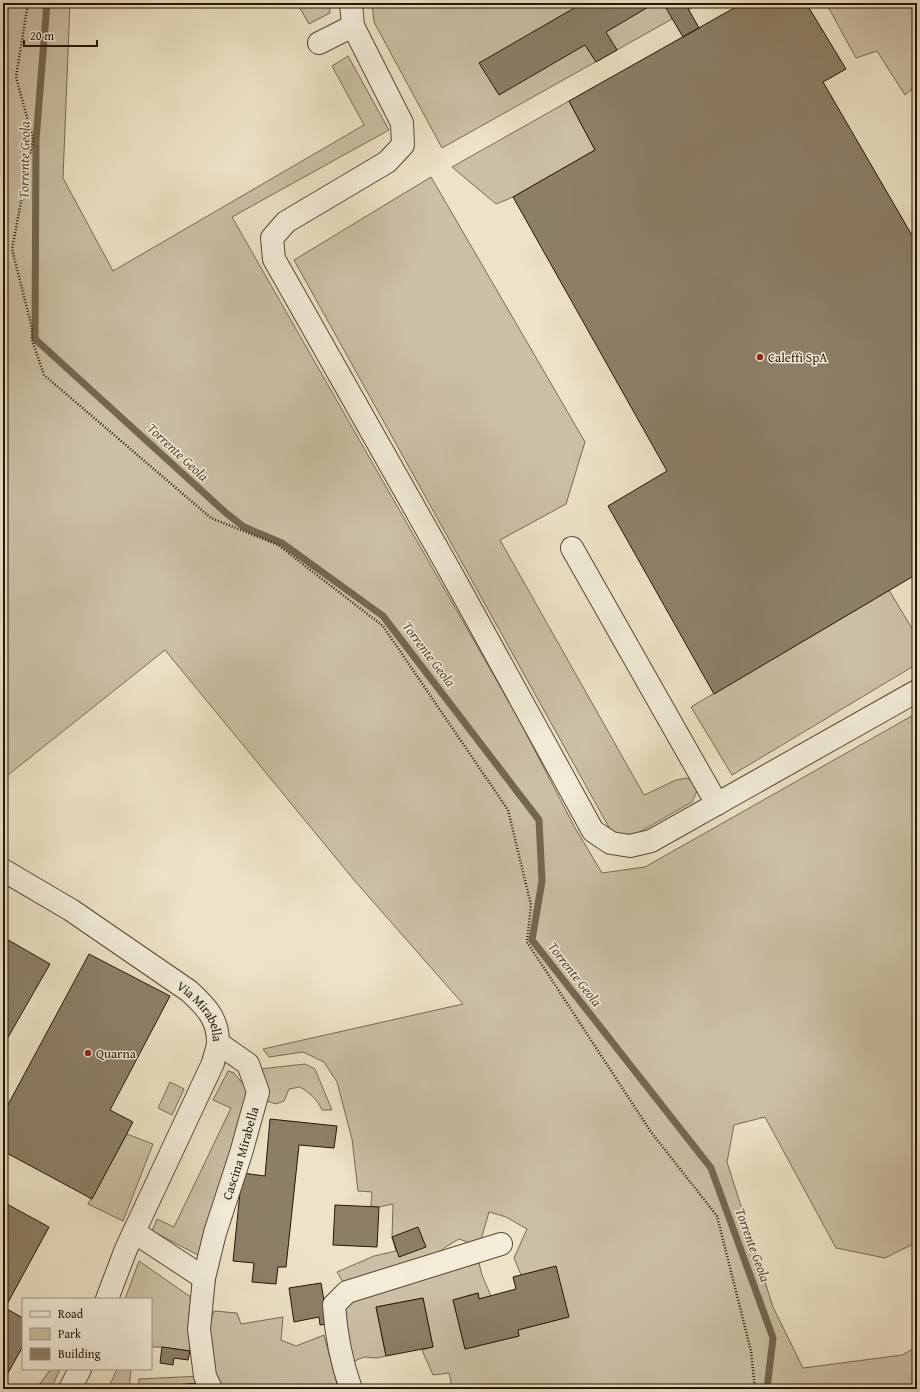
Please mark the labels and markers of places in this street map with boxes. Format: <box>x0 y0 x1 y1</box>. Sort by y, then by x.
place label: Caleffi SpA <box>768 348 827 367</box>
marker: Caleffi SpA <box>755 352 765 362</box>
place label: Quarna <box>96 1044 137 1063</box>
marker: Quarna <box>83 1048 93 1058</box>

